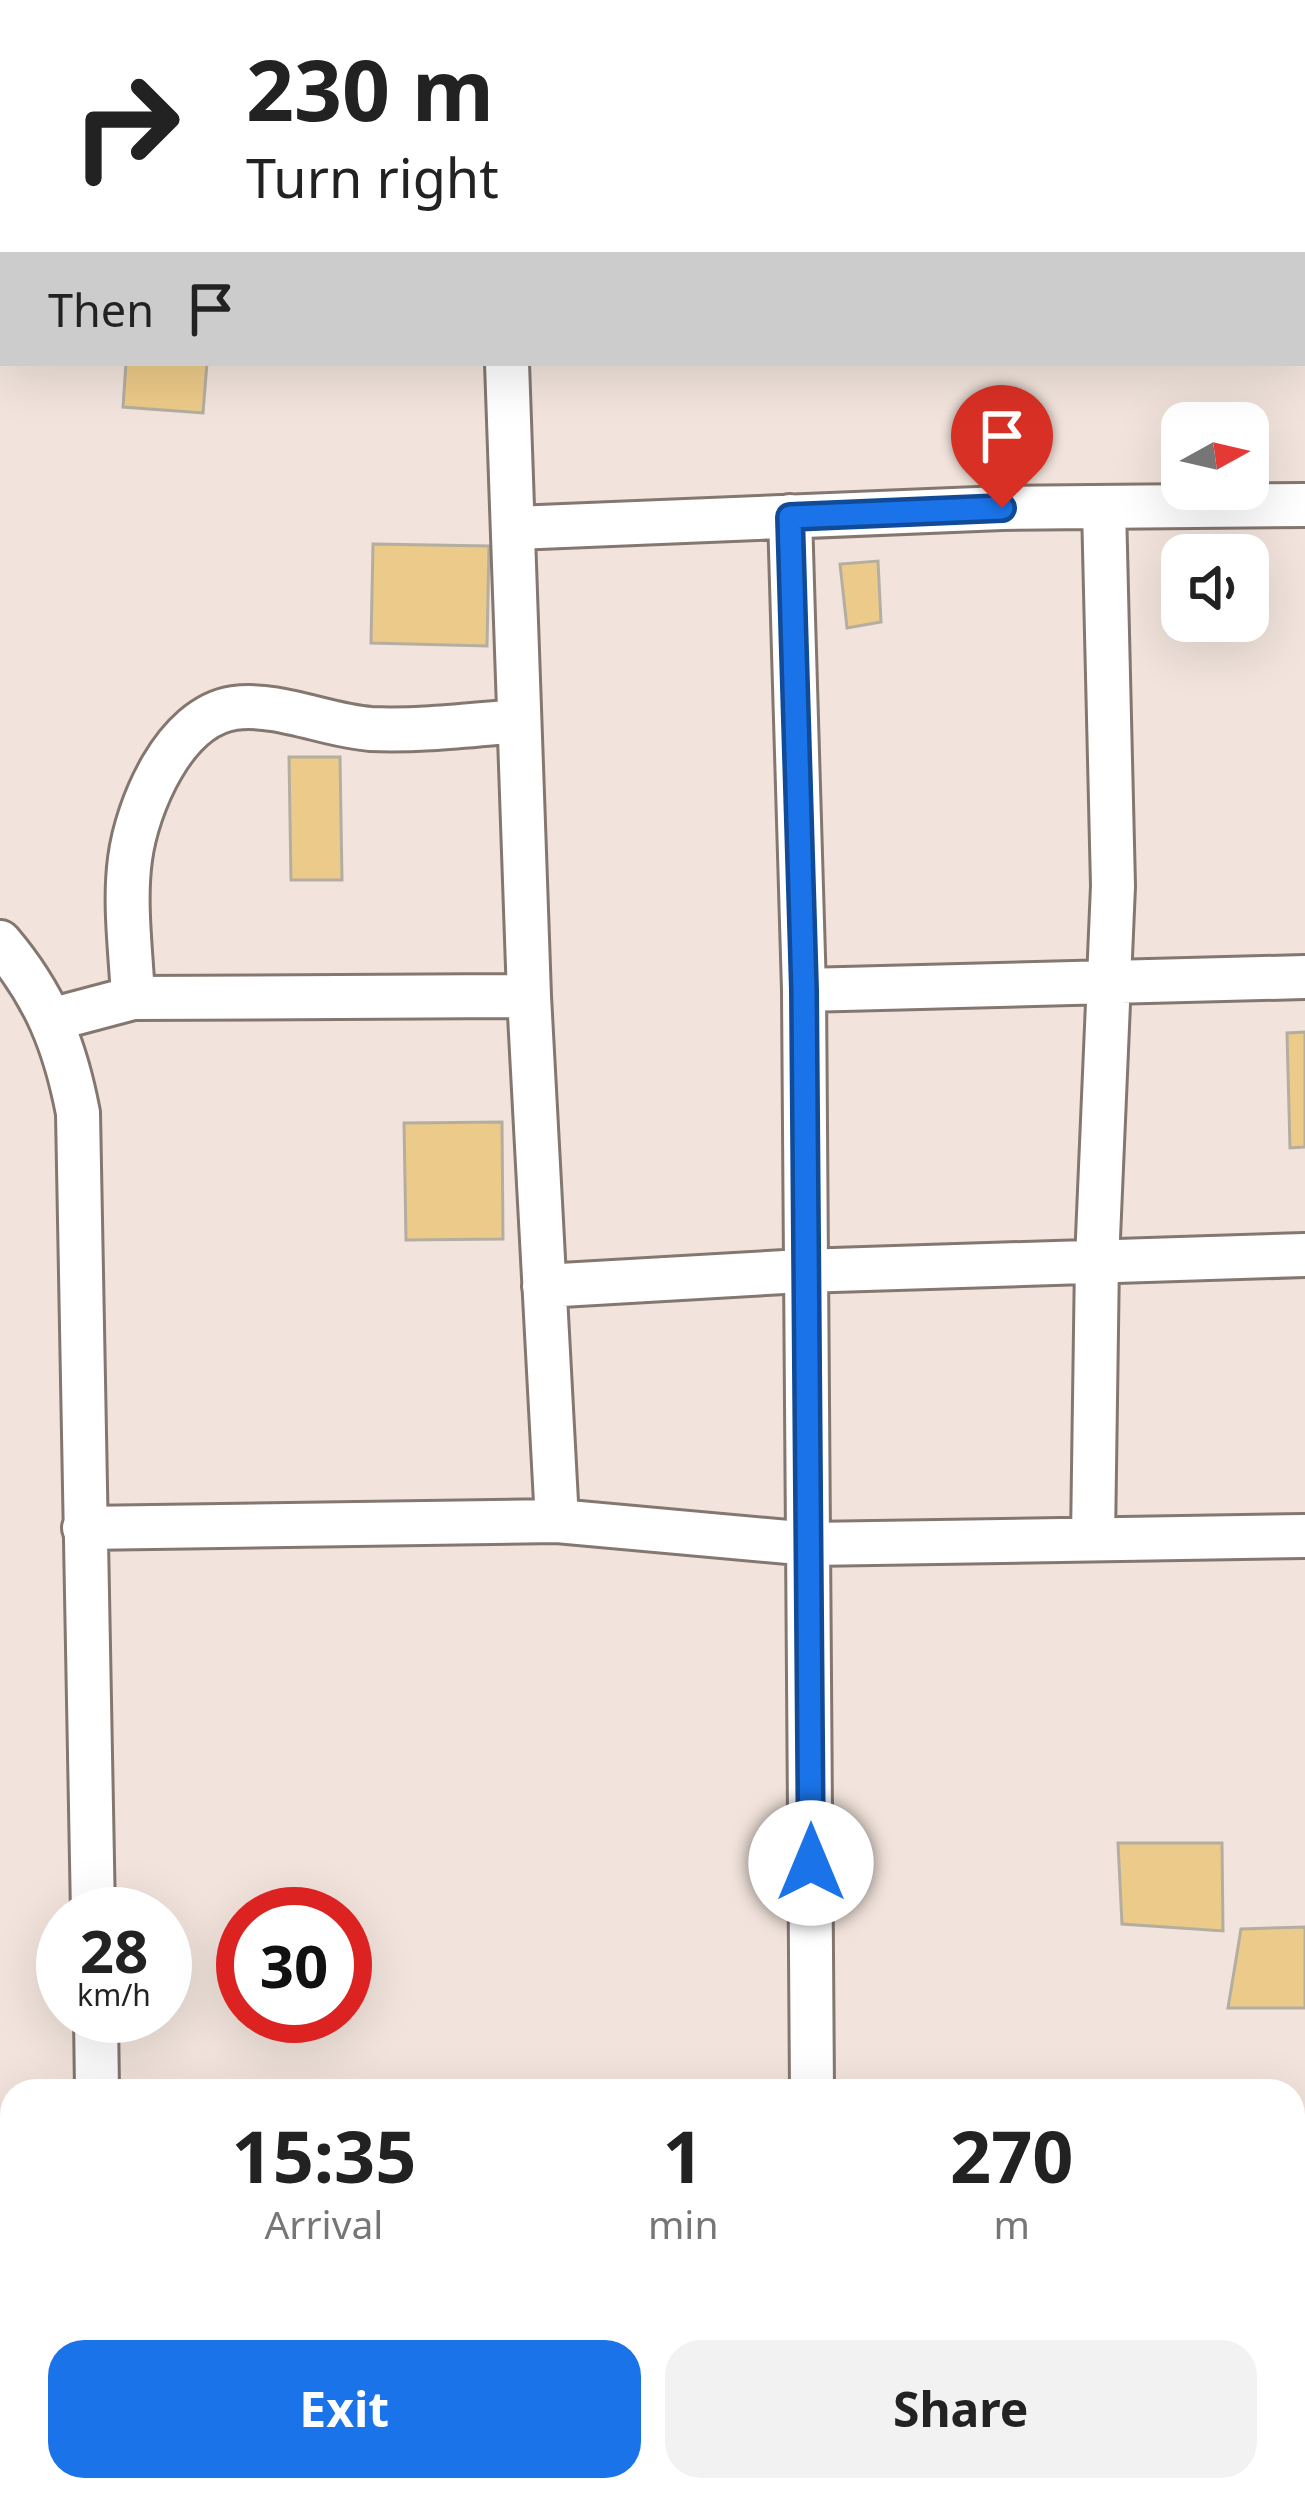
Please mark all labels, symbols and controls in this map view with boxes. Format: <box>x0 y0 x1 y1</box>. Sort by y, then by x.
text: 230 m <box>246 31 494 146</box>
icon: right <box>48 48 204 204</box>
text: Turn right <box>246 140 499 214</box>
icon: arrive <box>178 276 244 342</box>
text: Then <box>48 279 154 340</box>
pin <box>951 385 1053 508</box>
north arrow <box>1161 402 1269 510</box>
map controls <box>1161 402 1269 642</box>
icon: arrive <box>969 403 1035 469</box>
button: sound <box>1161 534 1269 642</box>
position arrow <box>748 1800 874 1926</box>
speed limit sign: 30 <box>216 1887 372 2043</box>
text: 28 <box>80 1909 148 1991</box>
text: km/h <box>77 1974 151 2015</box>
text: 15:35 <box>231 2106 416 2204</box>
text: 1 <box>663 2106 704 2204</box>
text: 270 <box>950 2106 1074 2204</box>
text: Arrival <box>264 2197 383 2250</box>
text: min <box>648 2197 719 2250</box>
text: m <box>994 2197 1030 2250</box>
button: Exit <box>48 2340 641 2478</box>
button: Share <box>665 2340 1257 2478</box>

